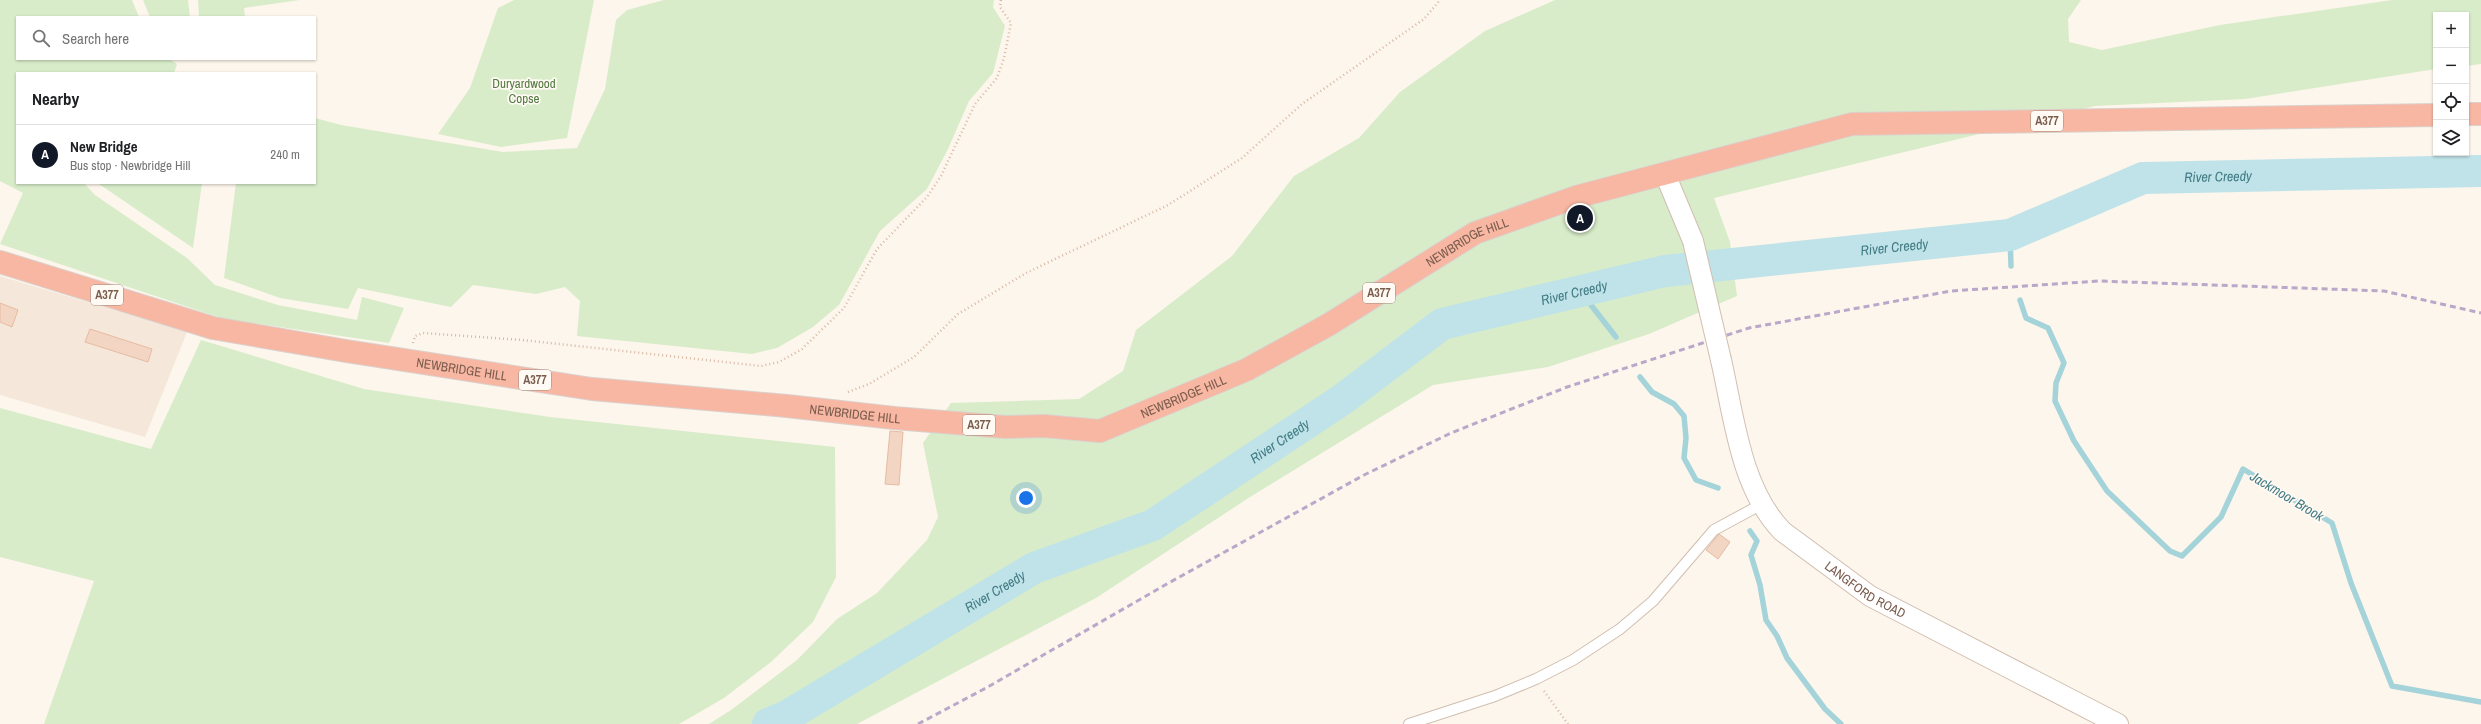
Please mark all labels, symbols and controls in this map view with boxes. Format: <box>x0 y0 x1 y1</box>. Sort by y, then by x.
map controls <box>2433 12 2469 156</box>
button: + <box>2433 12 2469 48</box>
search box <box>16 16 316 60</box>
icon: search <box>30 27 52 49</box>
text: Search here <box>62 28 129 49</box>
button: − <box>2433 48 2469 84</box>
park label: Duryardwood Copse <box>492 75 556 107</box>
button: locate <box>2433 84 2469 120</box>
text: Nearby <box>32 87 79 110</box>
road number: A377 <box>2031 111 2063 131</box>
button: layers <box>2433 120 2469 156</box>
text: New Bridge <box>70 136 138 157</box>
text: A <box>41 146 49 163</box>
text: 240 m <box>270 146 300 163</box>
text: Bus stop · Newbridge Hill <box>70 157 190 174</box>
water label: River Creedy <box>2184 167 2253 186</box>
pin: A <box>1567 203 1593 233</box>
street label: NEWBRIDGE HILL <box>1423 214 1511 271</box>
water label: River Creedy <box>1860 234 1930 260</box>
water label: River Creedy <box>1539 276 1610 309</box>
road number: A377 <box>1363 283 1395 303</box>
road number: A377 <box>91 285 123 305</box>
street label: NEWBRIDGE HILL <box>415 354 508 385</box>
road number: A377 <box>519 370 551 390</box>
street label: NEWBRIDGE HILL <box>1138 371 1229 422</box>
street label: NEWBRIDGE HILL <box>809 401 901 427</box>
water label: River Creedy <box>1246 414 1314 467</box>
road number: A377 <box>963 415 995 435</box>
water label: Jackmoor Brook <box>2246 466 2328 526</box>
your location <box>1016 488 1036 508</box>
street label: LANGFORD ROAD <box>1821 558 1909 622</box>
water label: River Creedy <box>961 566 1030 617</box>

